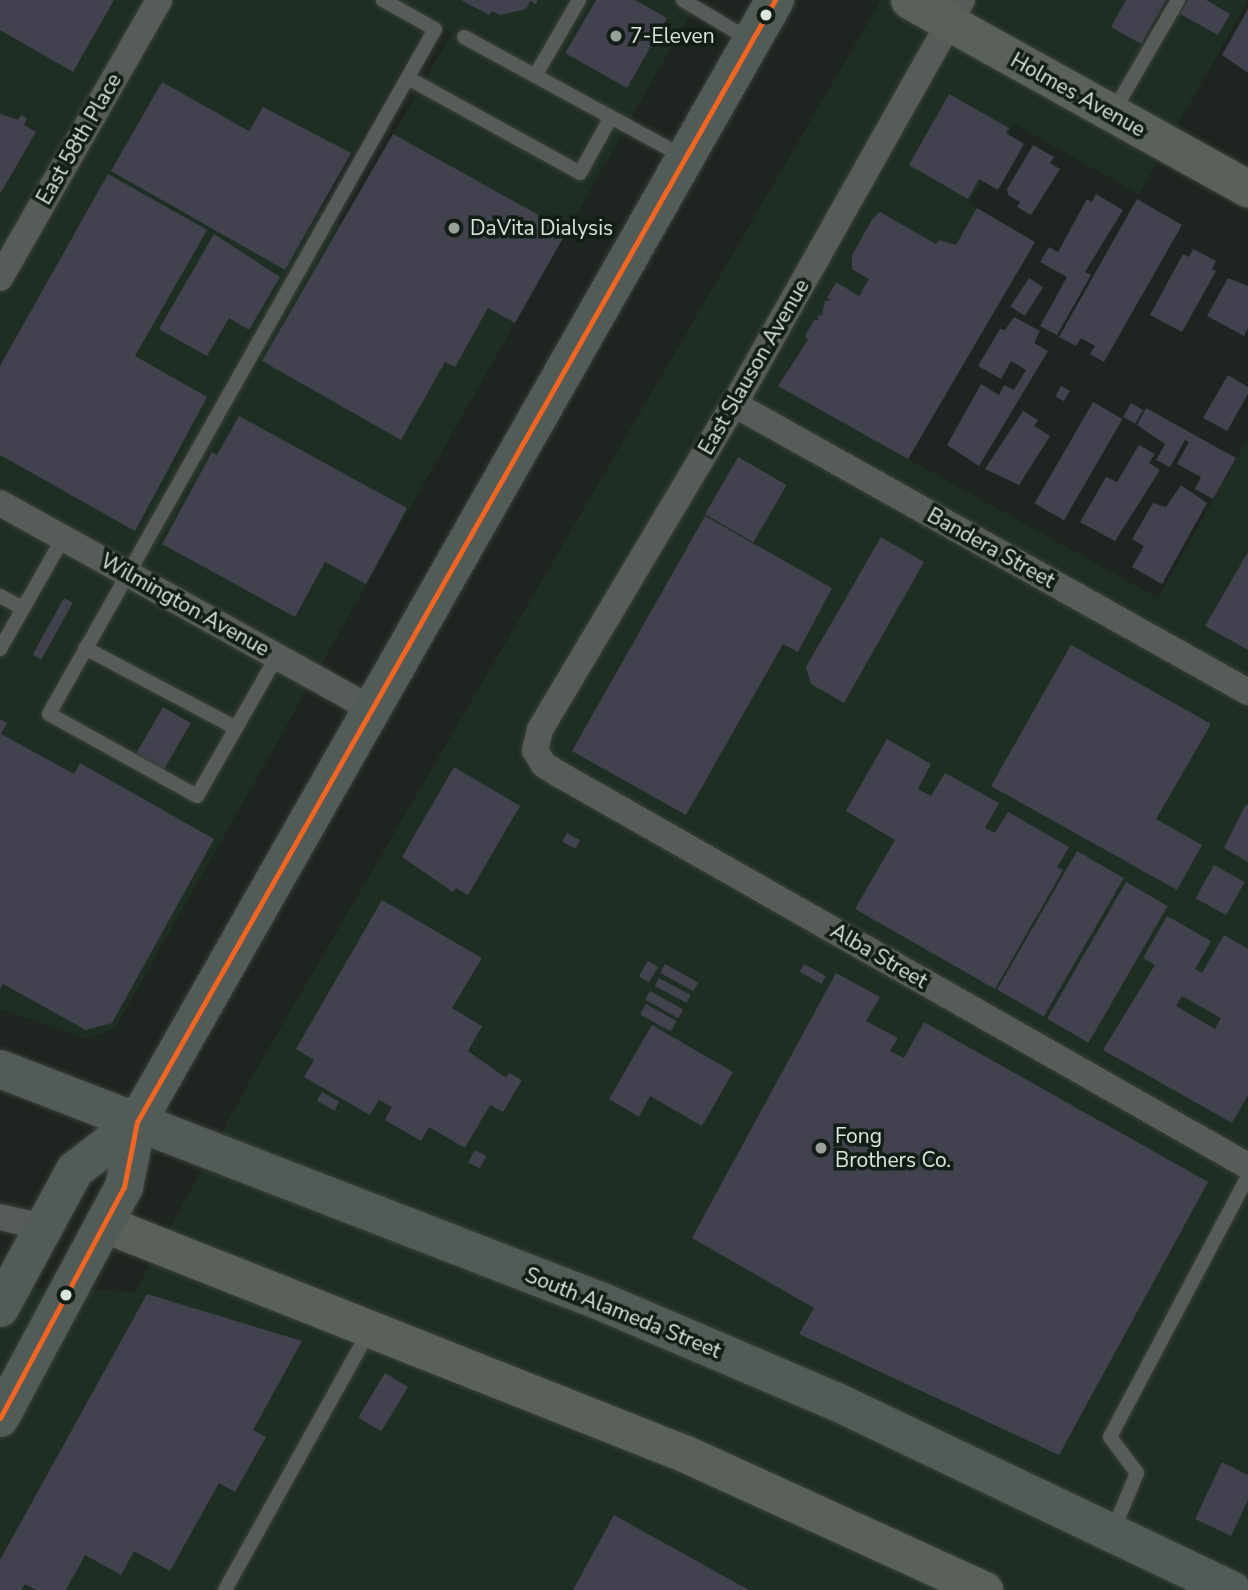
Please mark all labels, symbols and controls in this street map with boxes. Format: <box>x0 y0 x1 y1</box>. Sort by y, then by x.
unlabelled marker <box>759 8 773 22</box>
place label: 7-Eleven <box>630 23 715 49</box>
marker: 7-Eleven <box>608 28 624 44</box>
street label: Holmes Avenue <box>1006 48 1150 142</box>
street label: East 58th Place <box>31 69 127 209</box>
place label: DaVita Dialysis <box>470 215 613 241</box>
marker: DaVita Dialysis <box>444 218 464 238</box>
street label: East Slauson Avenue <box>693 275 815 459</box>
street label: Bandera Street <box>923 503 1059 593</box>
street label: Wilmington Avenue <box>96 548 274 662</box>
street label: Alba Street <box>826 918 932 994</box>
place label: Fong Brothers Co. <box>835 1123 951 1173</box>
marker: Fong Brothers Co. <box>813 1140 829 1156</box>
street label: South Alameda Street <box>521 1262 725 1364</box>
unlabelled marker <box>59 1288 73 1302</box>

